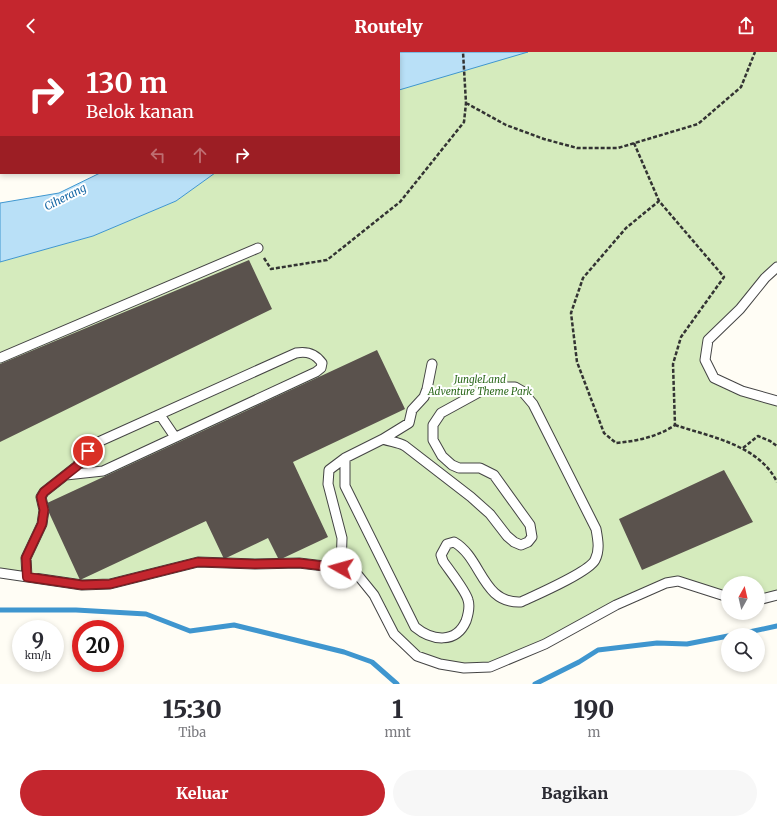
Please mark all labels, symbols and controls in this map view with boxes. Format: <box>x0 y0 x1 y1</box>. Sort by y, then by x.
icon: back <box>20 15 42 37</box>
text: Routely <box>354 15 423 38</box>
icon: share <box>735 15 757 37</box>
text: 130 m <box>86 65 168 101</box>
icon: right <box>20 68 72 120</box>
text: Belok kanan <box>86 100 194 123</box>
icon: left <box>147 144 169 166</box>
icon: ahead <box>189 144 211 166</box>
icon: right <box>231 144 253 166</box>
water label: Ciherang <box>42 180 88 214</box>
park label: JungleLand Adventure Theme Park <box>427 373 532 398</box>
pin <box>71 434 105 468</box>
icon: arrive <box>77 440 99 462</box>
position arrow <box>320 547 362 589</box>
north arrow <box>721 576 765 620</box>
map controls <box>721 576 765 672</box>
speed limit sign: 20 <box>72 620 124 672</box>
text: 9 <box>32 628 44 653</box>
button: search <box>721 628 765 672</box>
text: km/h <box>25 649 51 662</box>
text: 15:30 <box>163 694 222 725</box>
text: 1 <box>392 694 403 725</box>
text: 190 <box>573 694 614 725</box>
text: Tiba <box>178 724 206 741</box>
text: mnt <box>384 724 411 741</box>
text: m <box>587 724 600 741</box>
button: Keluar <box>20 770 385 816</box>
button: Bagikan <box>393 770 757 816</box>

